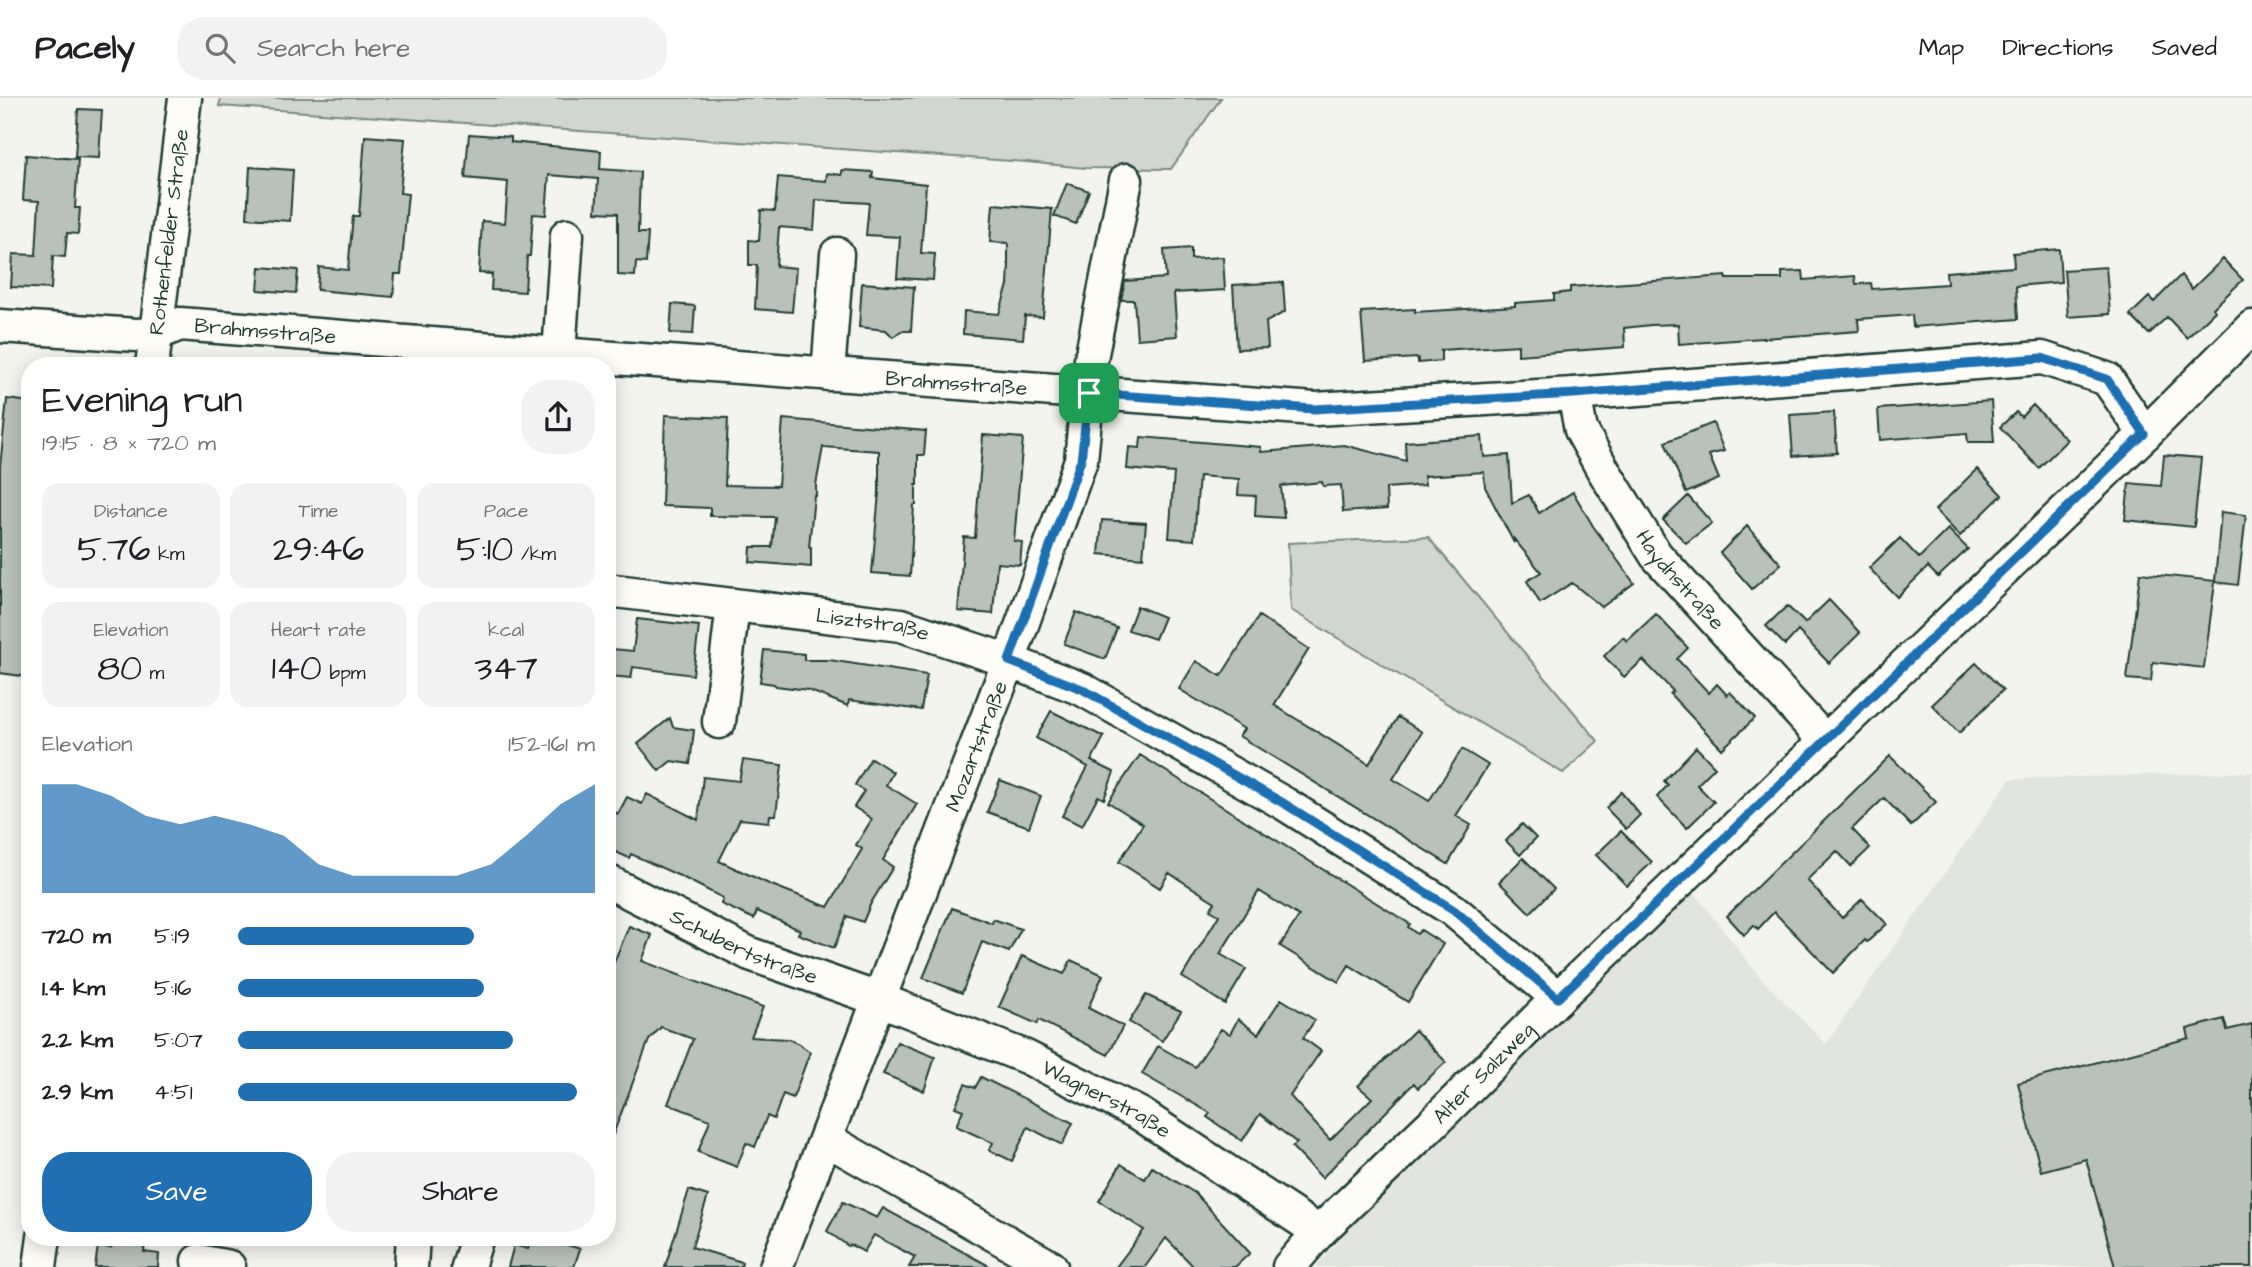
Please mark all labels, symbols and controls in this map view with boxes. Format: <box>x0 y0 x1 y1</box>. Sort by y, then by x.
search box <box>177 17 667 80</box>
text: Pacely <box>35 25 135 71</box>
icon: search <box>201 29 239 67</box>
text: Search here <box>257 30 410 66</box>
text: Map <box>1919 31 1964 65</box>
text: Directions <box>2002 31 2114 65</box>
text: Saved <box>2152 31 2217 65</box>
street label: Rothenfelder Straße <box>141 127 196 337</box>
street label: Brahmsstraße <box>193 311 337 351</box>
street label: Brahmsstraße <box>884 363 1028 403</box>
pin <box>1059 363 1119 423</box>
icon: arrive <box>1070 374 1108 412</box>
text: Evening run <box>42 375 243 427</box>
button: share <box>521 380 595 454</box>
text: 19:15 · 8 × 720 m <box>42 427 216 459</box>
text: Distance <box>94 498 168 525</box>
text: Time <box>299 498 338 525</box>
text: Pace <box>484 498 528 525</box>
street label: Haydnstraße <box>1629 524 1732 636</box>
text: 5.76 <box>77 525 150 574</box>
text: 29:46 <box>273 525 364 574</box>
text: 5:10 <box>456 525 513 574</box>
text: km <box>150 541 184 568</box>
text: /km <box>513 541 556 568</box>
street label: Lisztstraße <box>814 600 933 648</box>
text: Elevation <box>93 617 168 644</box>
text: Heart rate <box>271 617 366 644</box>
text: kcal <box>488 617 524 644</box>
text: 80 <box>97 644 142 693</box>
text: 140 <box>271 644 322 693</box>
text: 347 <box>475 644 538 693</box>
text: m <box>142 660 164 687</box>
text: bpm <box>322 660 366 687</box>
street label: Mozartstraße <box>938 677 1015 816</box>
text: Elevation <box>42 728 133 760</box>
text: 152–161 m <box>508 728 595 760</box>
street label: Schubertstraße <box>665 901 822 991</box>
text: 720 m <box>42 920 111 952</box>
text: 5:19 <box>154 920 190 952</box>
text: 1.4 km <box>42 972 105 1004</box>
text: 5:16 <box>154 972 192 1004</box>
street label: Alter Salzweg <box>1426 1015 1542 1130</box>
text: 2.2 km <box>42 1024 113 1056</box>
text: 5:07 <box>154 1024 203 1056</box>
street label: Wagnerstraße <box>1037 1053 1177 1145</box>
text: 2.9 km <box>42 1076 113 1108</box>
text: 4:51 <box>154 1076 193 1108</box>
button: Save <box>42 1152 312 1232</box>
button: Share <box>326 1152 595 1232</box>

